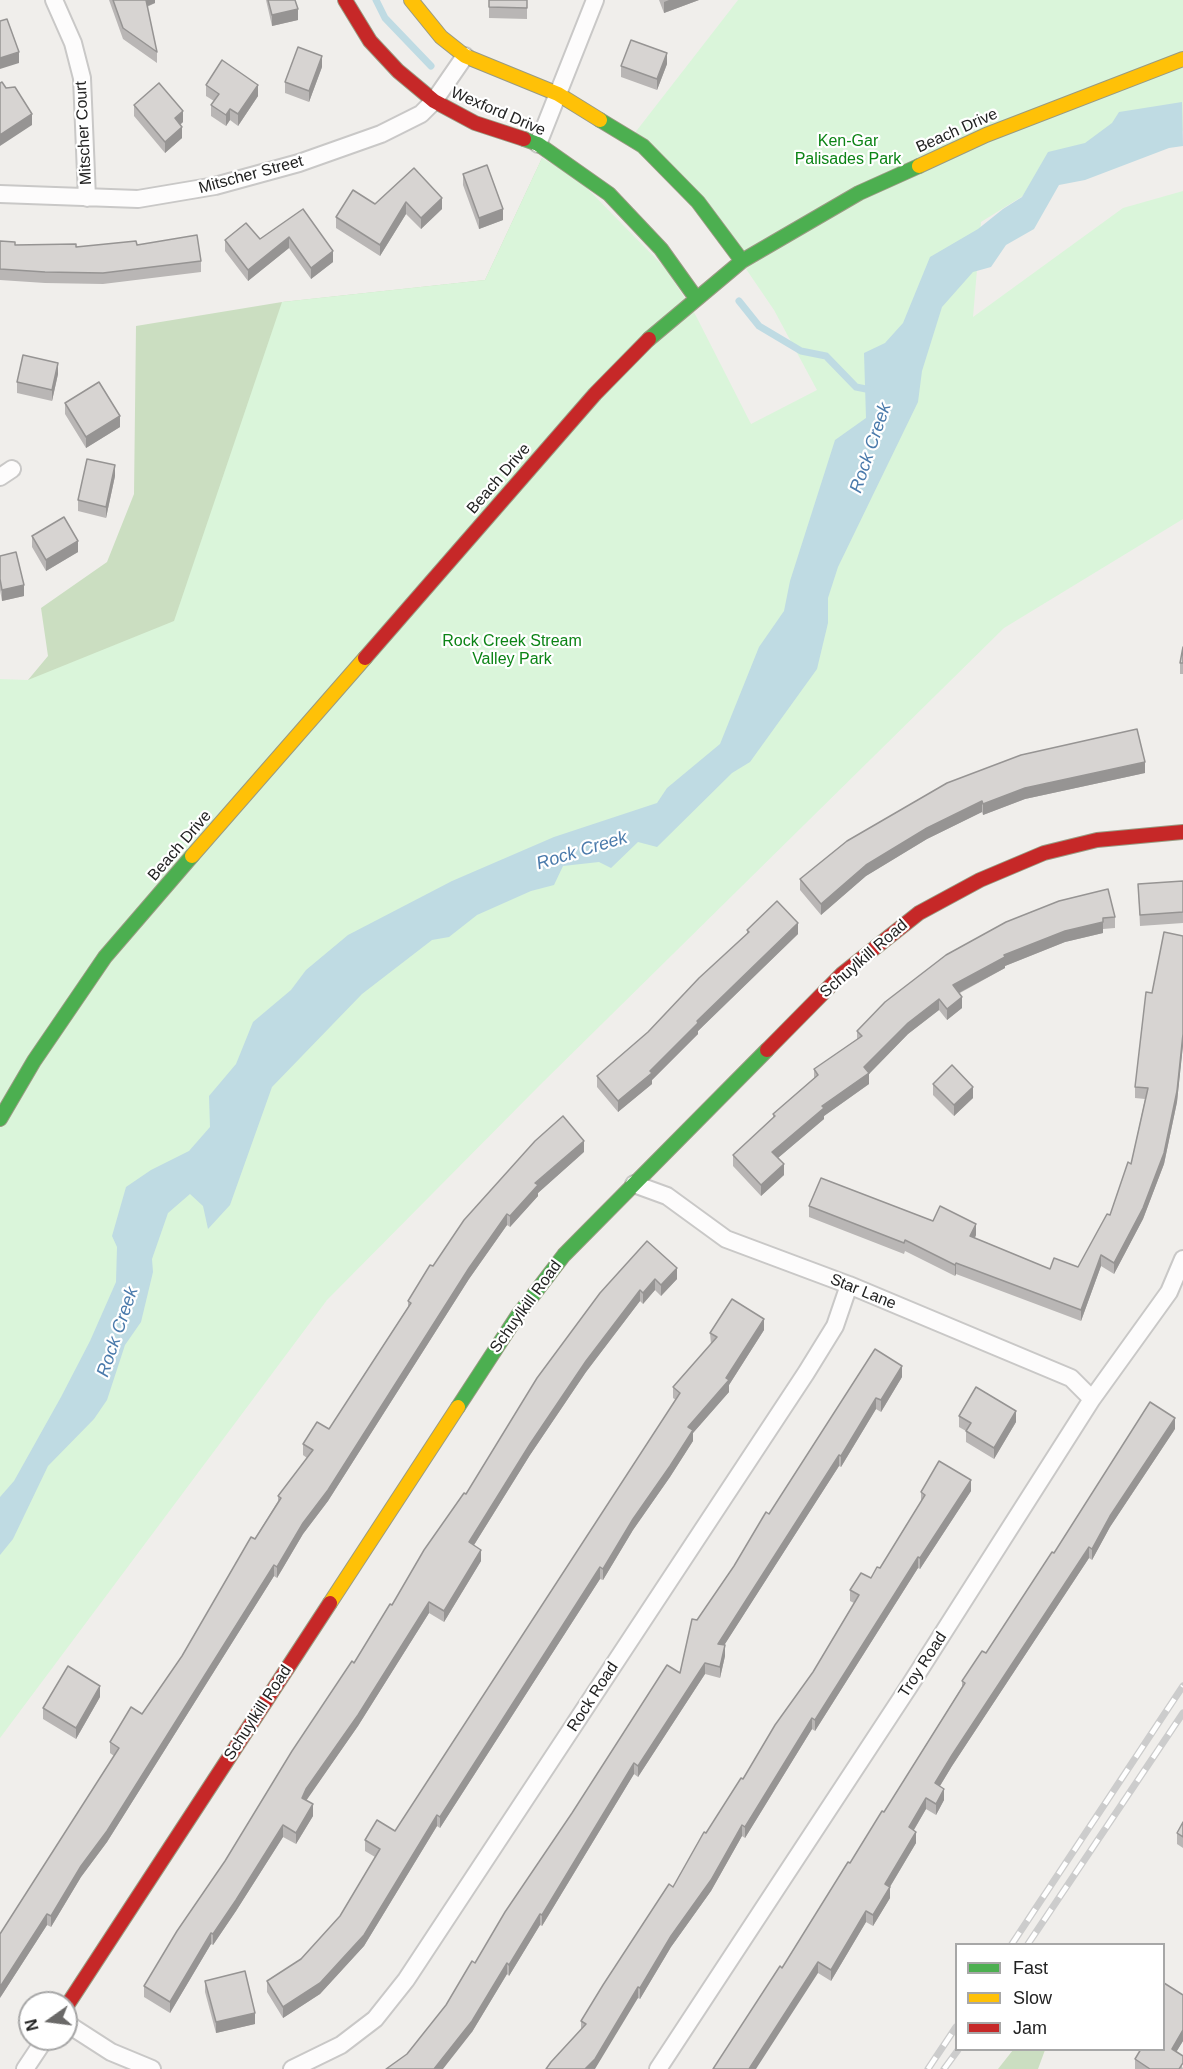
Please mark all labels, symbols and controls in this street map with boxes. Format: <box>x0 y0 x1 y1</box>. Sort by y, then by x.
street label: Mitscher Court <box>72 81 96 185</box>
street label: Wexford Drive <box>448 83 548 141</box>
street label: Beach Drive <box>913 105 1001 157</box>
park label: Ken-Gar Palisades Park <box>795 132 901 170</box>
street label: Mitscher Street <box>197 152 305 198</box>
water label: Rock Creek <box>845 400 897 496</box>
street label: Beach Drive <box>463 440 535 518</box>
park label: Rock Creek Stream Valley Park <box>442 632 582 670</box>
street label: Beach Drive <box>144 807 216 885</box>
water label: Rock Creek <box>534 827 630 875</box>
street label: Schuylkill Road <box>816 916 912 1002</box>
street label: Schuylkill Road <box>486 1257 566 1357</box>
street label: Star Lane <box>827 1270 899 1314</box>
water label: Rock Creek <box>92 1284 144 1380</box>
street label: Troy Road <box>895 1629 951 1701</box>
street label: Rock Road <box>563 1659 623 1735</box>
street label: Schuylkill Road <box>220 1662 296 1764</box>
legend <box>955 1943 1165 2051</box>
text: Fast <box>1013 1958 1048 1978</box>
text: Slow <box>1013 1988 1052 2008</box>
north arrow <box>18 1991 78 2051</box>
text: N <box>22 2017 42 2033</box>
text: Jam <box>1013 2018 1047 2038</box>

